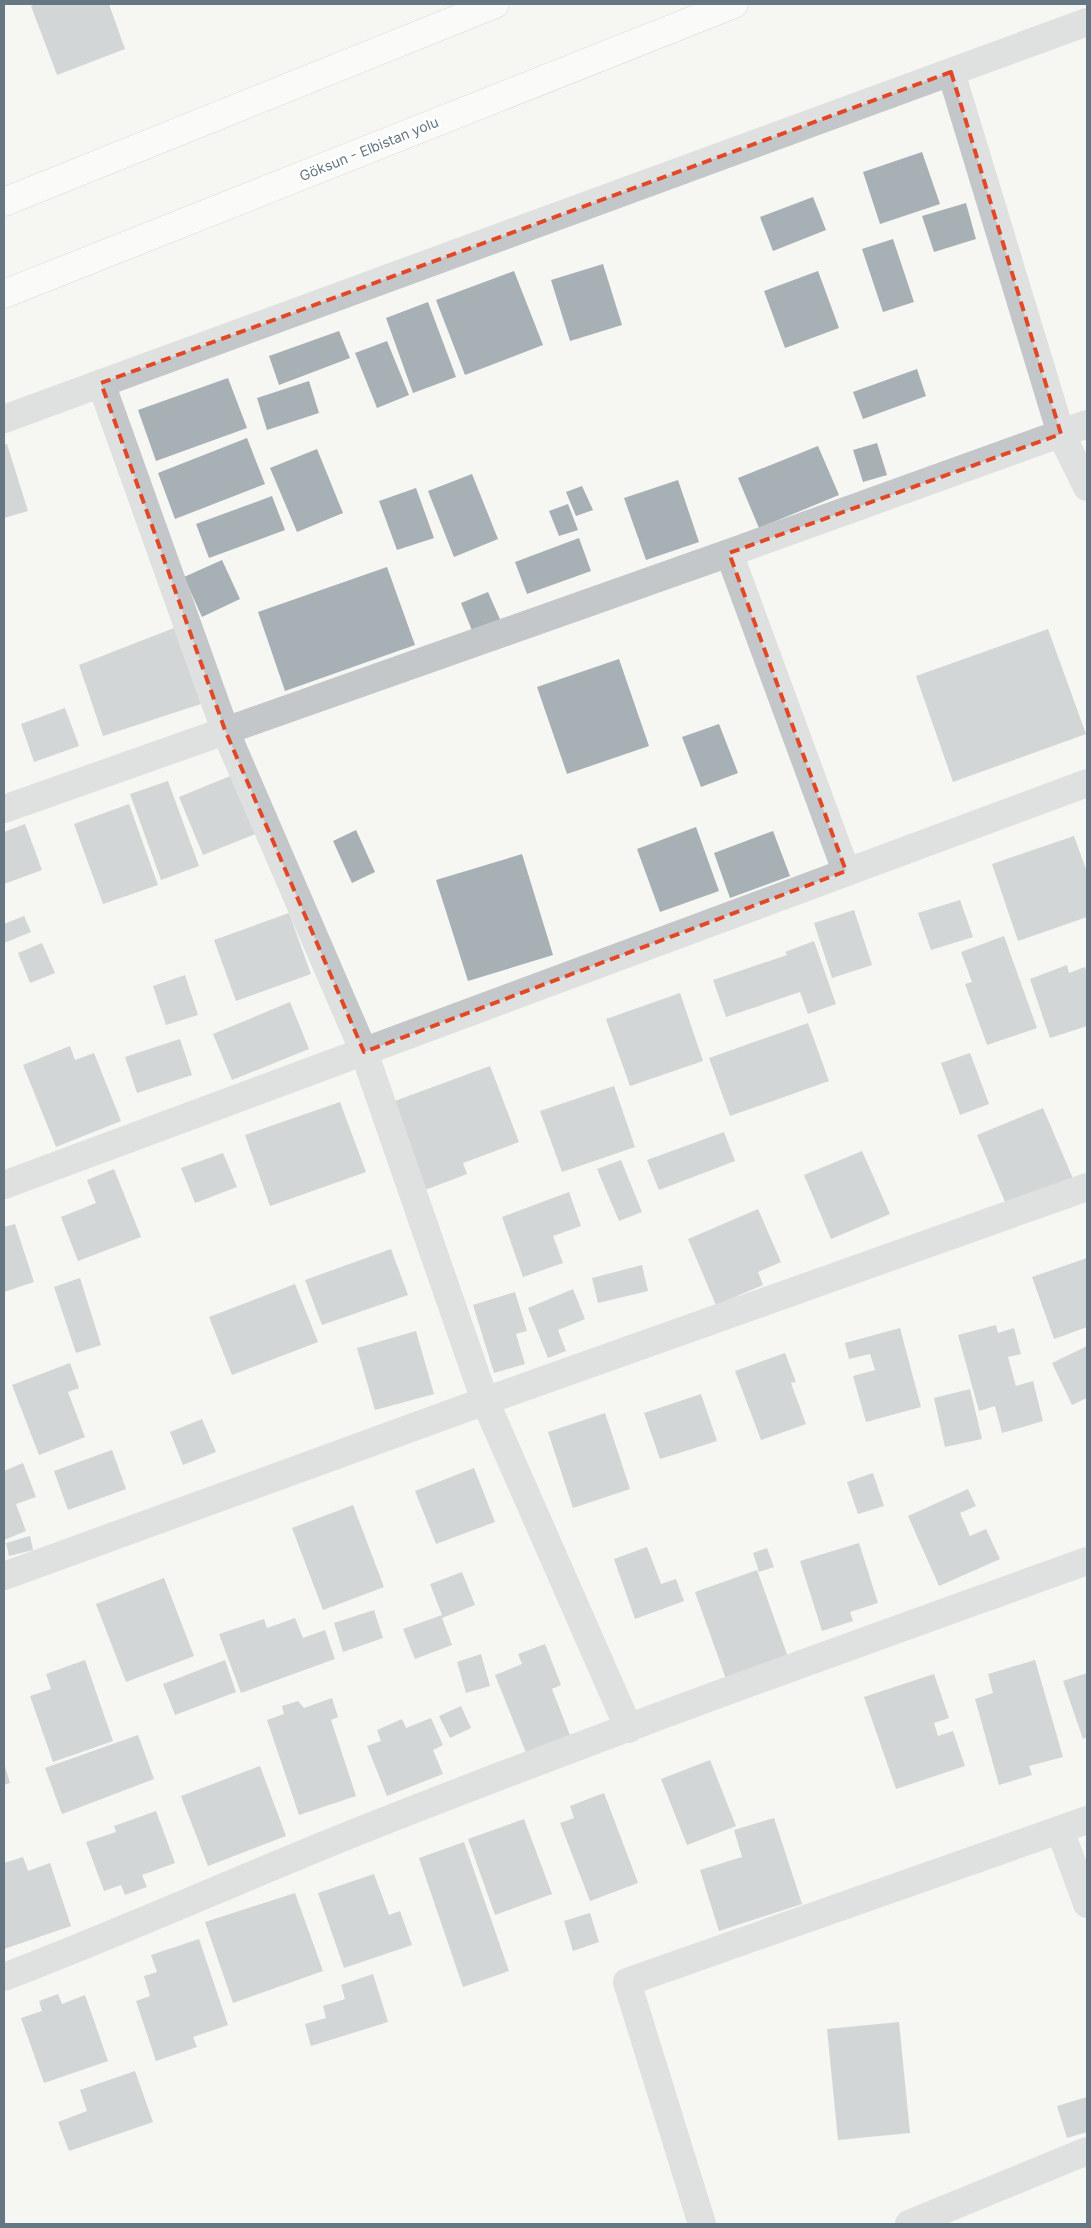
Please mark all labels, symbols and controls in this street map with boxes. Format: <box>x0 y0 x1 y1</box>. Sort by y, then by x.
street label: Göksun - Elbistan yolu <box>297 113 441 184</box>

